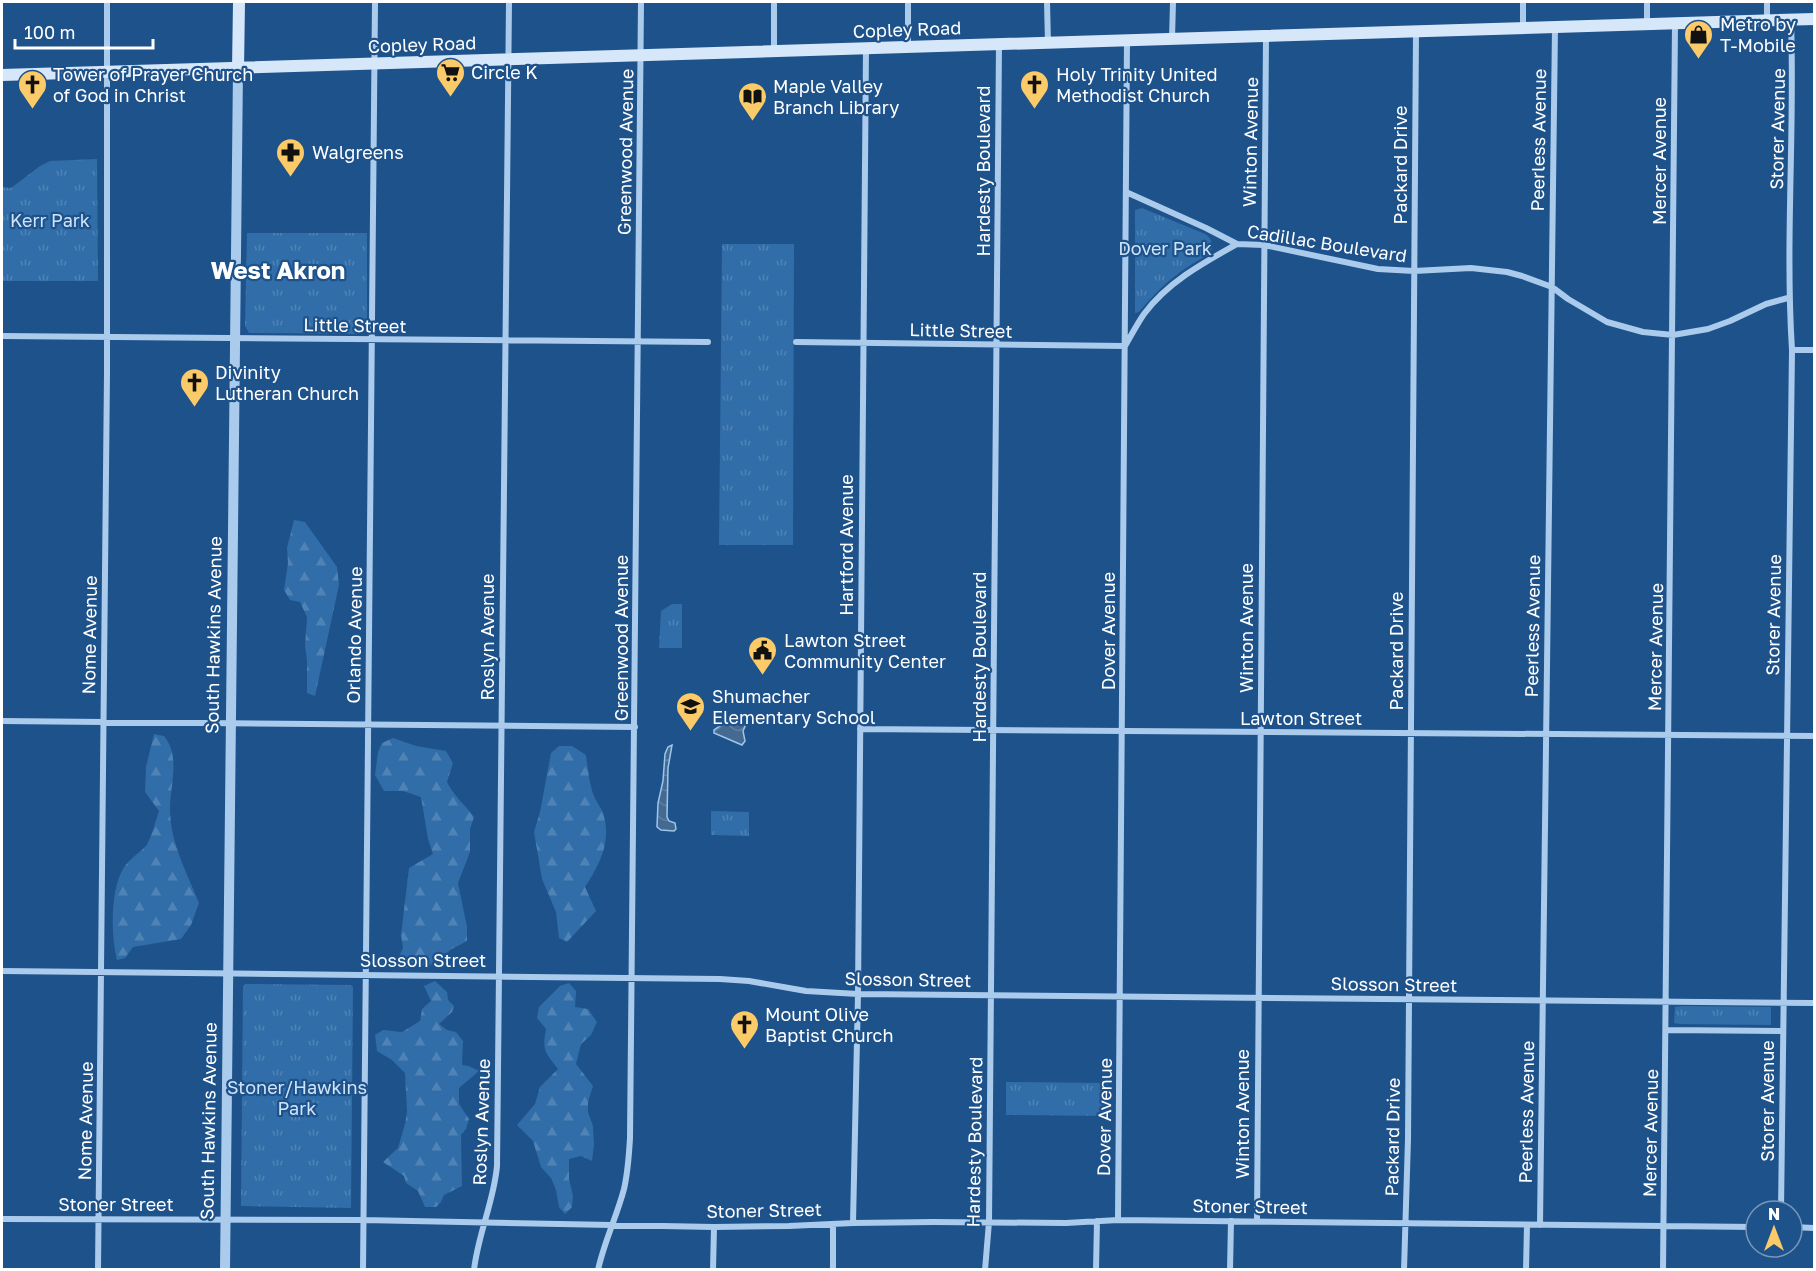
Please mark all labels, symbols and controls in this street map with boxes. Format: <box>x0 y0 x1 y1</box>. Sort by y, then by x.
scale bar <box>15 12 153 50</box>
place label: Metro by T-Mobile <box>1720 13 1796 56</box>
street label: Copley Road <box>852 16 962 42</box>
shop icon: Metro by T-Mobile <box>1683 18 1715 60</box>
text: 100 m <box>24 21 75 43</box>
street label: Copley Road <box>367 31 477 57</box>
supermarket icon: Circle K <box>434 56 466 98</box>
place label: Circle K <box>471 61 538 83</box>
place label: Tower of Prayer Church of God in Christ <box>53 63 253 106</box>
place label: Holy Trinity United Methodist Church <box>1056 63 1218 106</box>
church icon: Tower of Prayer Church of God in Christ <box>16 68 48 110</box>
church icon: Holy Trinity United Methodist Church <box>1019 68 1051 110</box>
street label: Peerless Avenue <box>1526 68 1550 212</box>
street label: Storer Avenue <box>1765 68 1789 190</box>
street label: Greenwood Avenue <box>613 69 637 235</box>
place label: Maple Valley Branch Library <box>773 75 899 118</box>
street label: Winton Avenue <box>1238 77 1262 207</box>
library icon: Maple Valley Branch Library <box>736 80 768 122</box>
street label: Hardesty Boulevard <box>972 86 994 256</box>
street label: Mercer Avenue <box>1648 97 1670 225</box>
street label: Packard Drive <box>1389 106 1411 224</box>
pharmacy icon: Walgreens <box>275 136 307 178</box>
place label: Walgreens <box>312 141 404 163</box>
park label: Kerr Park <box>10 209 90 231</box>
street label: Cadillac Boulevard <box>1246 220 1408 266</box>
park label: Dover Park <box>1118 237 1212 259</box>
district label: West Akron <box>211 255 345 284</box>
street label: Little Street <box>303 313 407 337</box>
street label: Little Street <box>909 318 1013 342</box>
place label: Divinity Lutheran Church <box>215 361 359 404</box>
church icon: Divinity Lutheran Church <box>178 366 210 408</box>
street label: Hartford Avenue <box>835 474 857 616</box>
street label: South Hawkins Avenue <box>200 536 226 734</box>
street label: Peerless Avenue <box>1520 554 1544 698</box>
street label: Storer Avenue <box>1761 554 1785 676</box>
street label: Greenwood Avenue <box>610 555 632 721</box>
street label: Winton Avenue <box>1235 563 1257 693</box>
street label: Orlando Avenue <box>342 566 366 704</box>
street label: Hardesty Boulevard <box>968 572 990 742</box>
street label: Dover Avenue <box>1097 572 1119 690</box>
street label: Roslyn Avenue <box>476 574 498 701</box>
street label: Nome Avenue <box>77 575 101 695</box>
street label: Mercer Avenue <box>1643 583 1667 711</box>
street label: Packard Drive <box>1385 592 1407 710</box>
place label: Lawton Street Community Center <box>784 629 946 672</box>
public building icon: Lawton Street Community Center <box>747 634 779 676</box>
place label: Shumacher Elementary School <box>712 685 876 728</box>
school or university icon: Shumacher Elementary School <box>675 690 707 732</box>
street label: Lawton Street <box>1240 707 1362 729</box>
street label: Slosson Street <box>360 949 486 971</box>
street label: Slosson Street <box>844 967 972 991</box>
street label: Slosson Street <box>1330 972 1458 996</box>
place label: Mount Olive Baptist Church <box>765 1003 893 1046</box>
church icon: Mount Olive Baptist Church <box>728 1008 760 1050</box>
street label: South Hawkins Avenue <box>195 1022 221 1220</box>
street label: Peerless Avenue <box>1514 1040 1538 1184</box>
street label: Storer Avenue <box>1756 1040 1778 1162</box>
street label: Winton Avenue <box>1231 1049 1253 1179</box>
street label: Hardesty Boulevard <box>962 1056 986 1228</box>
street label: Roslyn Avenue <box>468 1058 494 1186</box>
street label: Dover Avenue <box>1092 1058 1116 1176</box>
street label: Nome Avenue <box>73 1061 97 1181</box>
street label: Mercer Avenue <box>1638 1069 1662 1197</box>
park label: Stoner/Hawkins Park <box>227 1076 367 1119</box>
street label: Packard Drive <box>1380 1077 1404 1197</box>
street label: Stoner Street <box>58 1193 174 1215</box>
street label: Stoner Street <box>1192 1194 1308 1218</box>
street label: Stoner Street <box>706 1198 822 1222</box>
north arrow <box>1744 1199 1804 1259</box>
text: N <box>1768 1204 1780 1224</box>

